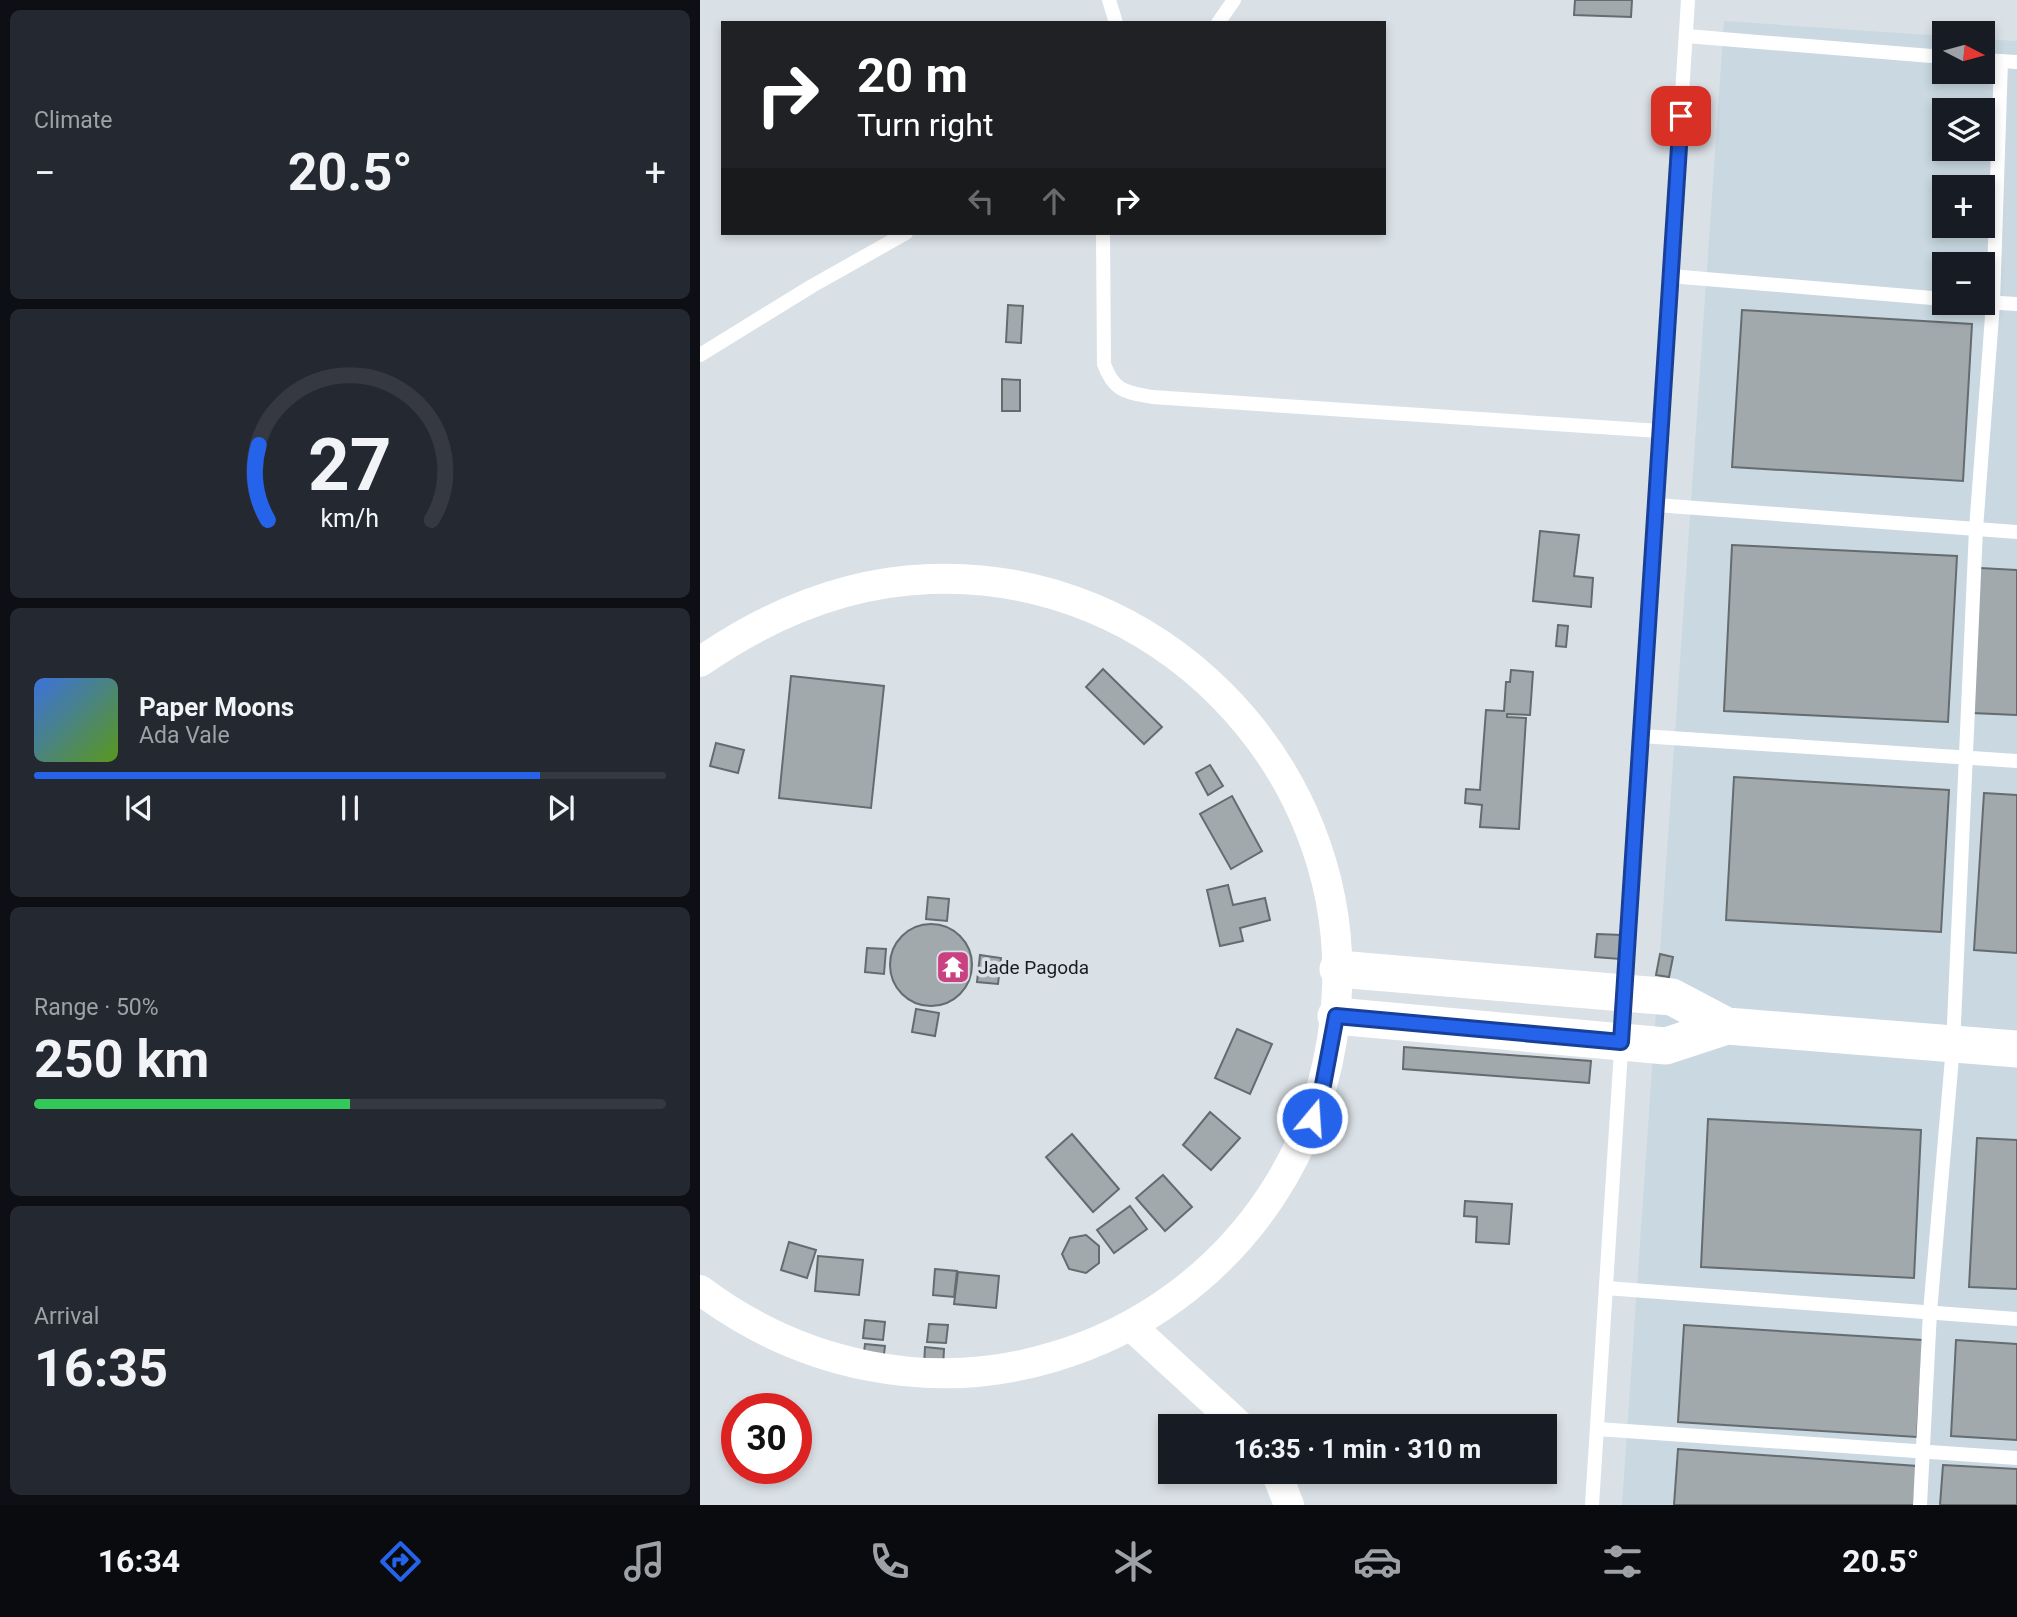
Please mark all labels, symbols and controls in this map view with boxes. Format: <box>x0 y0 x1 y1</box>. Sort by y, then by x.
north arrow <box>1932 21 1995 84</box>
map controls <box>1932 21 1995 315</box>
text: 20 m <box>857 47 968 104</box>
icon: right <box>742 49 833 140</box>
pin <box>1651 86 1711 146</box>
icon: arrive <box>1662 97 1700 135</box>
button: layers <box>1932 98 1995 161</box>
text: Turn right <box>857 106 993 144</box>
text: Climate <box>34 107 113 134</box>
text: 20.5° <box>288 142 413 203</box>
text: − <box>34 151 56 195</box>
text: + <box>644 151 666 195</box>
button: + <box>1932 175 1995 238</box>
icon: left <box>962 182 1000 220</box>
icon: ahead <box>1035 182 1073 220</box>
icon: right <box>1108 182 1146 220</box>
button: − <box>1932 252 1995 315</box>
text: 27 <box>308 422 392 508</box>
text: km/h <box>321 503 379 532</box>
text: Paper Moons <box>139 692 294 722</box>
text: Ada Vale <box>139 722 230 749</box>
icon: previous <box>120 789 158 827</box>
icon: pause <box>331 789 369 827</box>
icon: next <box>542 789 580 827</box>
temple icon: Jade Pagoda <box>934 948 972 986</box>
place label: Jade Pagoda <box>978 956 1089 979</box>
text: Range · 50% <box>34 994 159 1021</box>
text: 250 km <box>34 1029 209 1090</box>
position arrow <box>1275 1081 1349 1155</box>
text: Arrival <box>34 1303 99 1330</box>
text: 16:35 <box>34 1338 168 1399</box>
speed limit sign: 30 <box>721 1393 812 1484</box>
text: 16:35 · 1 min · 310 m <box>1234 1434 1481 1464</box>
icon: directions <box>376 1537 425 1586</box>
icon: music <box>620 1537 669 1586</box>
icon: phone <box>865 1537 914 1586</box>
icon: climate <box>1109 1537 1158 1586</box>
icon: car <box>1353 1537 1402 1586</box>
icon: filters <box>1598 1537 1647 1586</box>
text: 16:34 <box>98 1542 180 1580</box>
text: 20.5° <box>1842 1542 1919 1580</box>

